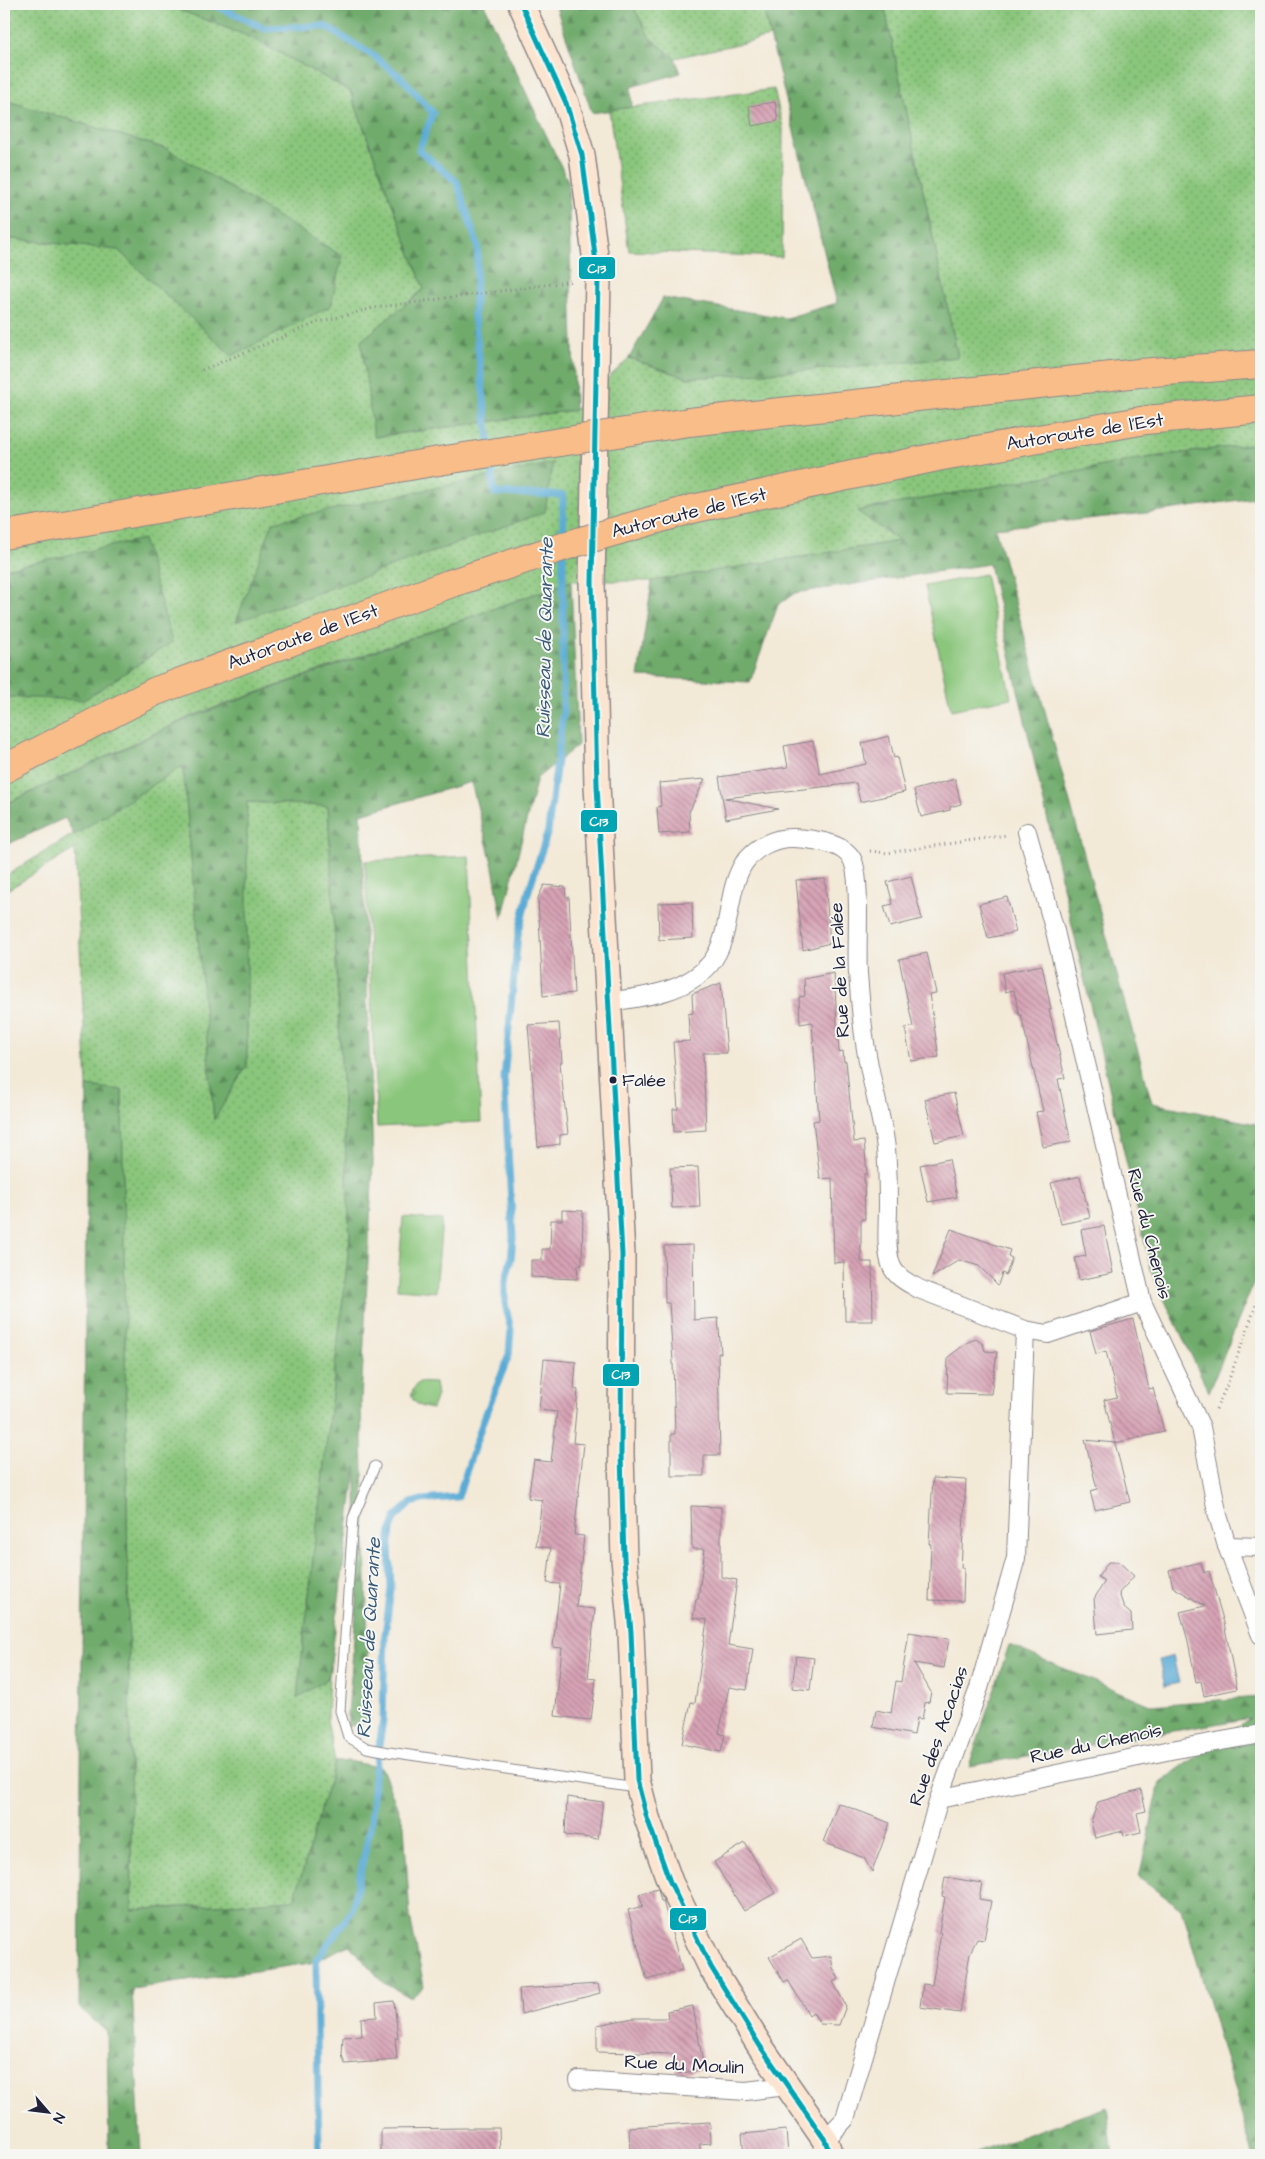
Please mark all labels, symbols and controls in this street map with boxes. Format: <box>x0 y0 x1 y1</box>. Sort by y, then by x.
line badge: C13 <box>578 256 616 280</box>
text: C13 <box>588 259 607 279</box>
street label: Autoroute de l’Est <box>1004 406 1166 458</box>
street label: Autoroute de l’Est <box>609 481 770 545</box>
water label: Ruisseau de Quarante <box>529 536 561 738</box>
street label: Autoroute de l’Est <box>224 597 382 677</box>
line badge: C13 <box>580 809 618 833</box>
text: C13 <box>590 812 609 832</box>
street label: Rue de la Falée <box>823 902 857 1038</box>
place label: Falée <box>622 1068 666 1093</box>
marker: Falée <box>608 1075 618 1085</box>
street label: Rue du Chenois <box>1120 1166 1178 1302</box>
line badge: C13 <box>602 1363 640 1387</box>
text: C13 <box>612 1365 631 1385</box>
water label: Ruisseau de Quarante <box>350 1536 388 1739</box>
street label: Rue des Acacias <box>902 1662 976 1810</box>
street label: Rue du Chenois <box>1028 1717 1164 1771</box>
line badge: C13 <box>669 1907 707 1931</box>
text: C13 <box>679 1909 698 1929</box>
street label: Rue du Moulin <box>624 2048 744 2082</box>
north arrow <box>22 2086 72 2136</box>
text: N <box>48 2109 69 2126</box>

